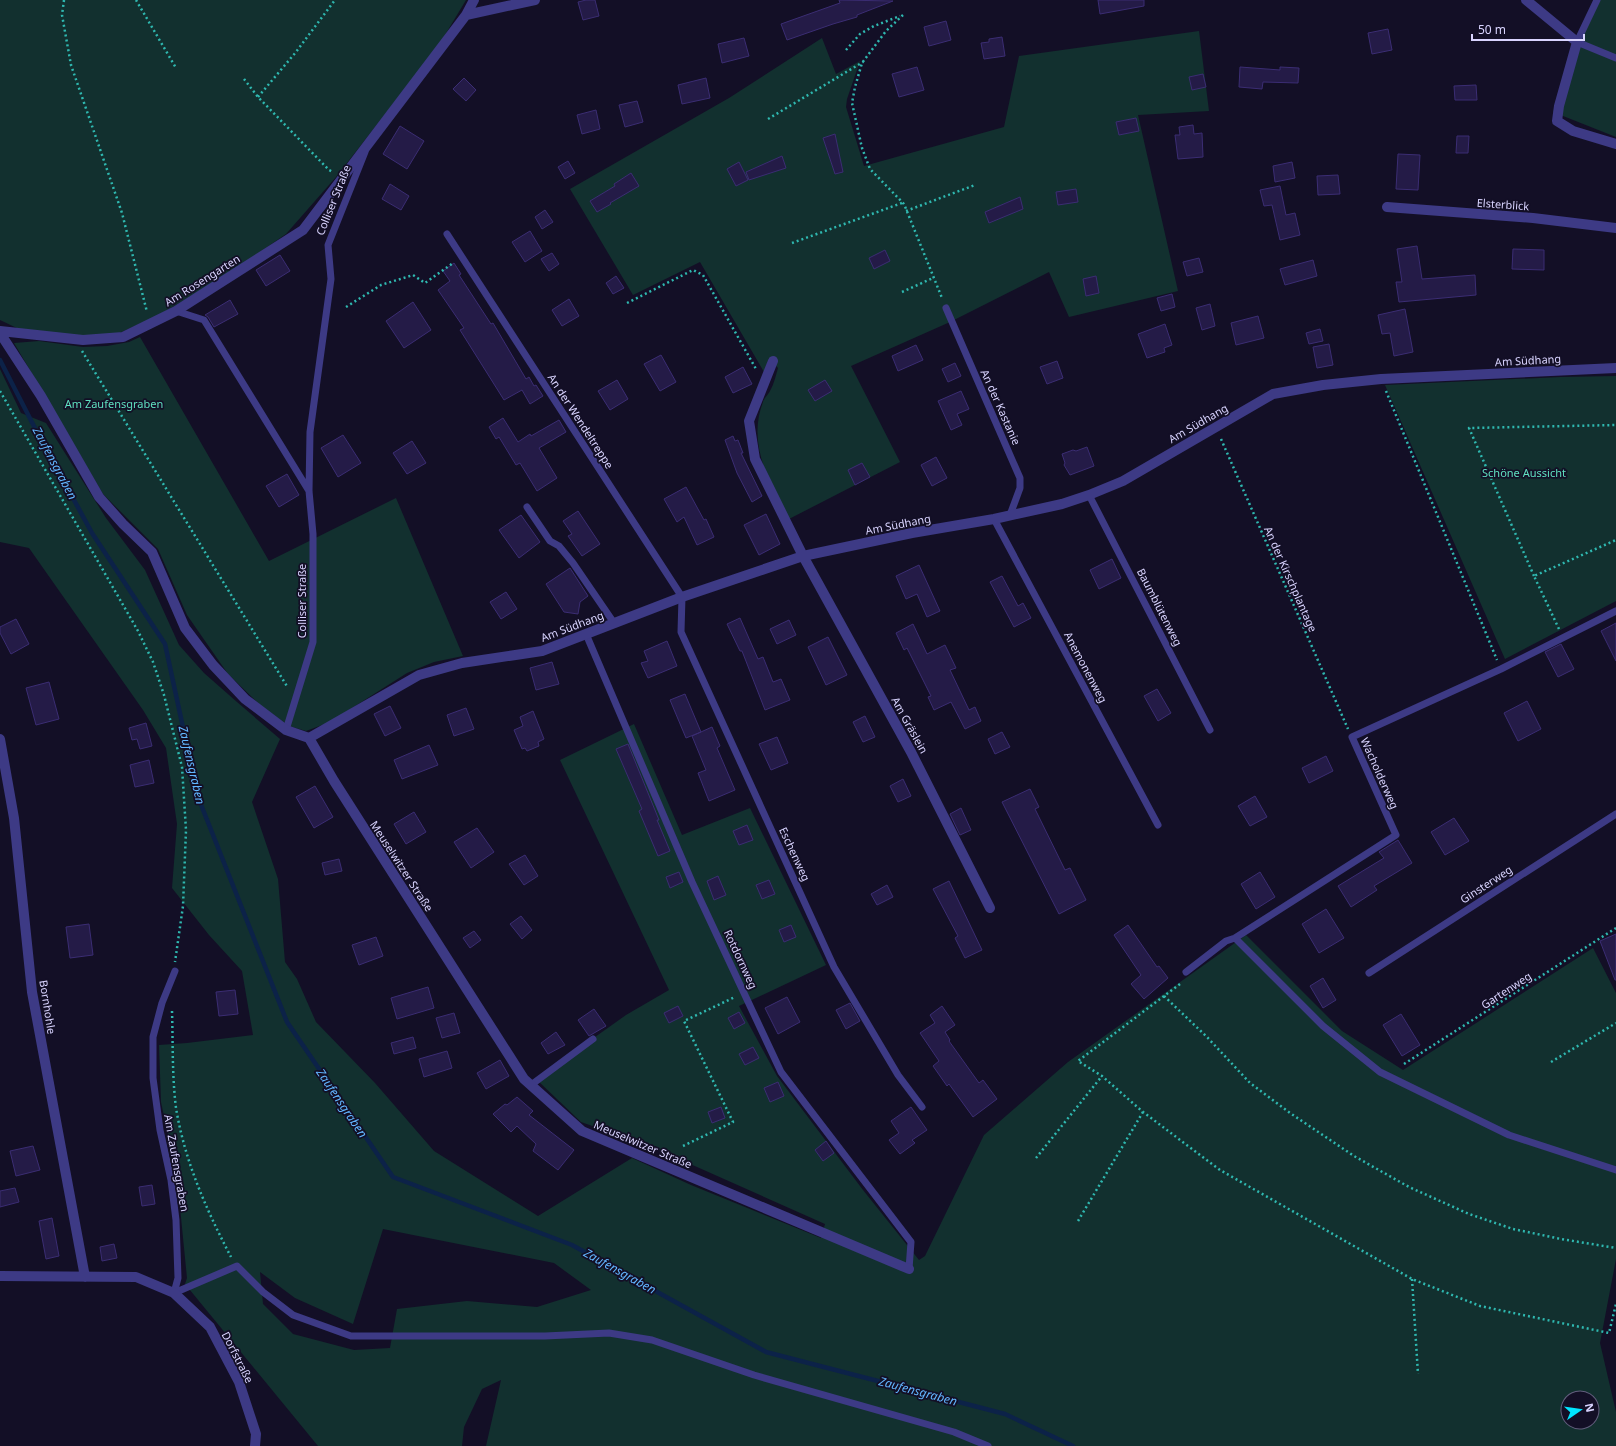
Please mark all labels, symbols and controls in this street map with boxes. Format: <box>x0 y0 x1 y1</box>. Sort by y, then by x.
scale bar <box>1472 16 1584 42</box>
text: 50 m <box>1478 21 1506 38</box>
street label: Colliser Straße <box>312 163 354 237</box>
street label: Elsterblick <box>1476 195 1530 213</box>
street label: Am Rosengarten <box>161 251 243 309</box>
street label: Am Südhang <box>1494 351 1562 369</box>
street label: An der Kastanie <box>978 367 1024 447</box>
street label: An der Wendeltreppe <box>545 371 617 471</box>
park label: Am Zaufensgraben <box>65 396 163 411</box>
street label: Am Südhang <box>1166 400 1230 446</box>
water label: Zaufensgraben <box>28 423 81 502</box>
park label: Schöne Aussicht <box>1482 465 1566 480</box>
street label: Am Südhang <box>864 510 932 538</box>
street label: An der Kirschplantage <box>1261 524 1321 634</box>
street label: Colliser Straße <box>294 564 309 638</box>
street label: Baumblütenweg <box>1134 566 1186 648</box>
street label: Am Südhang <box>538 607 606 645</box>
street label: Anemonenweg <box>1061 629 1111 705</box>
street label: Am Gräslein <box>888 694 932 756</box>
water label: Zaufensgraben <box>174 723 209 806</box>
street label: Wacholderweg <box>1358 735 1402 811</box>
street label: Meuselwitzer Straße <box>367 818 437 914</box>
street label: Eschenweg <box>776 825 814 883</box>
street label: Ginsterweg <box>1457 862 1515 906</box>
street label: Rotdornweg <box>721 927 761 991</box>
street label: Gartenweg <box>1478 968 1534 1012</box>
street label: Bornhohle <box>36 979 60 1035</box>
water label: Zaufensgraben <box>312 1064 372 1141</box>
street label: Am Zaufensgraben <box>161 1113 193 1213</box>
street label: Meuselwitzer Straße <box>592 1117 694 1171</box>
water label: Zaufensgraben <box>580 1244 659 1298</box>
street label: Dorfstraße <box>219 1329 257 1385</box>
water label: Zaufensgraben <box>876 1372 959 1410</box>
north arrow <box>1560 1390 1600 1430</box>
text: N <box>1582 1402 1599 1414</box>

